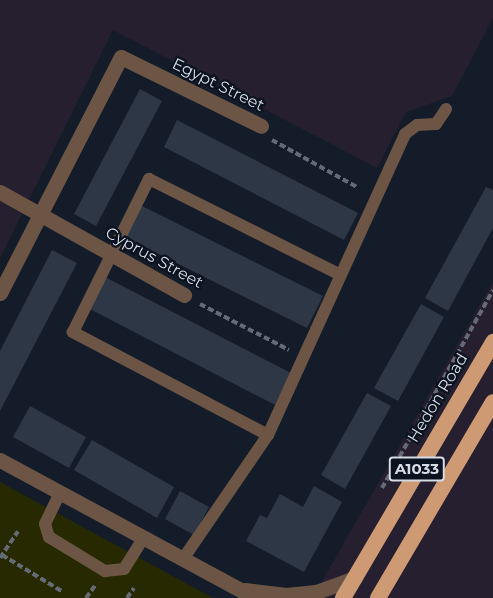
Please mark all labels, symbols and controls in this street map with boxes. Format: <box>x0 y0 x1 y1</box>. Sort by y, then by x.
street label: Egypt Street <box>169 54 267 116</box>
street label: Cyprus Street <box>102 223 206 293</box>
street label: Hedon Road <box>404 350 472 446</box>
road number: A1033 <box>388 457 446 481</box>

